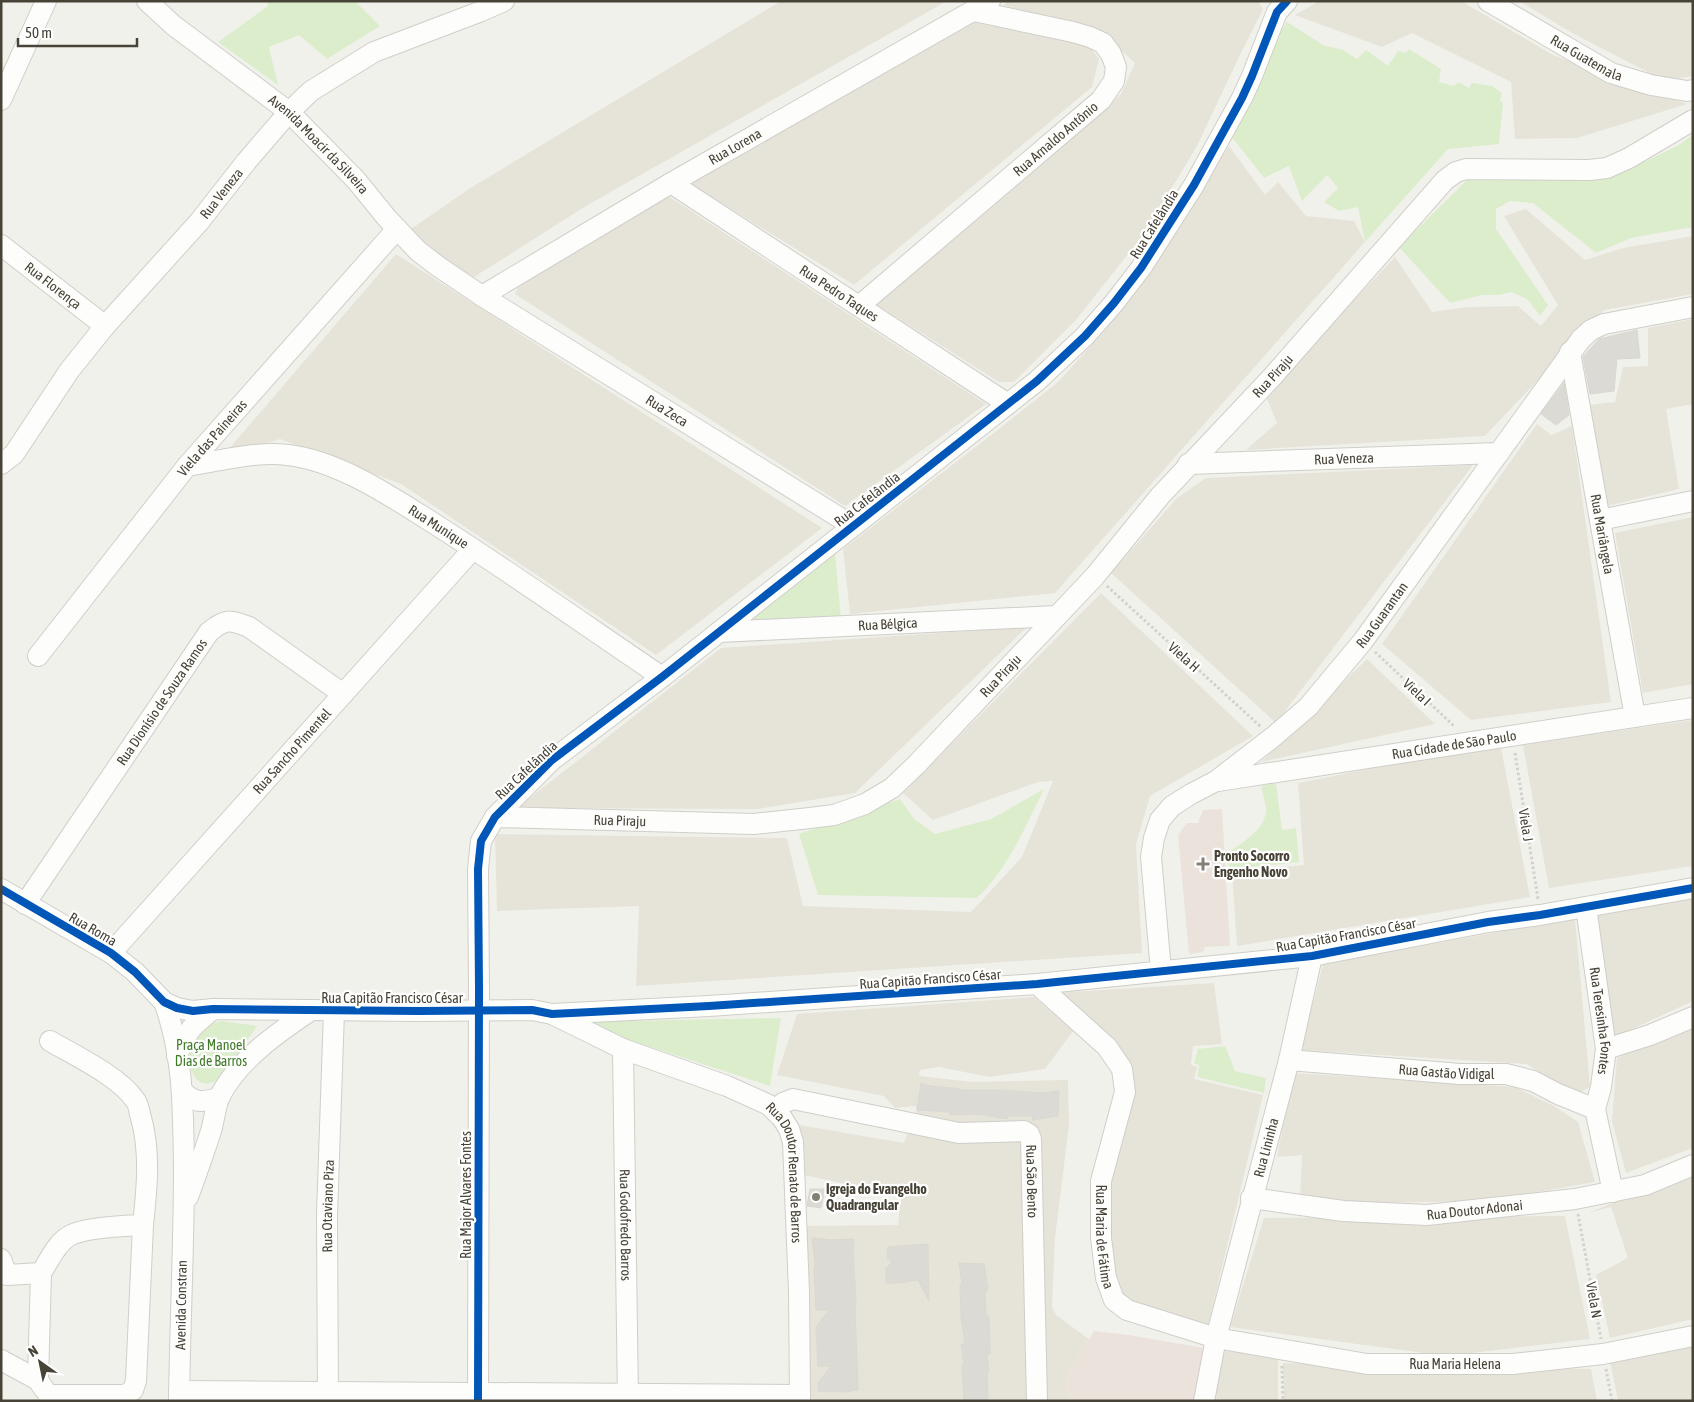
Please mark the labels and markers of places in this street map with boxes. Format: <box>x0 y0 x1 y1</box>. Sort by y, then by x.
place label: Pronto Socorro Engenho Novo <box>1214 848 1290 880</box>
marker: Pronto Socorro Engenho Novo <box>1196 857 1210 871</box>
place label: Igreja do Evangelho Quadrangular <box>826 1181 927 1213</box>
marker: Igreja do Evangelho Quadrangular <box>810 1191 822 1203</box>

